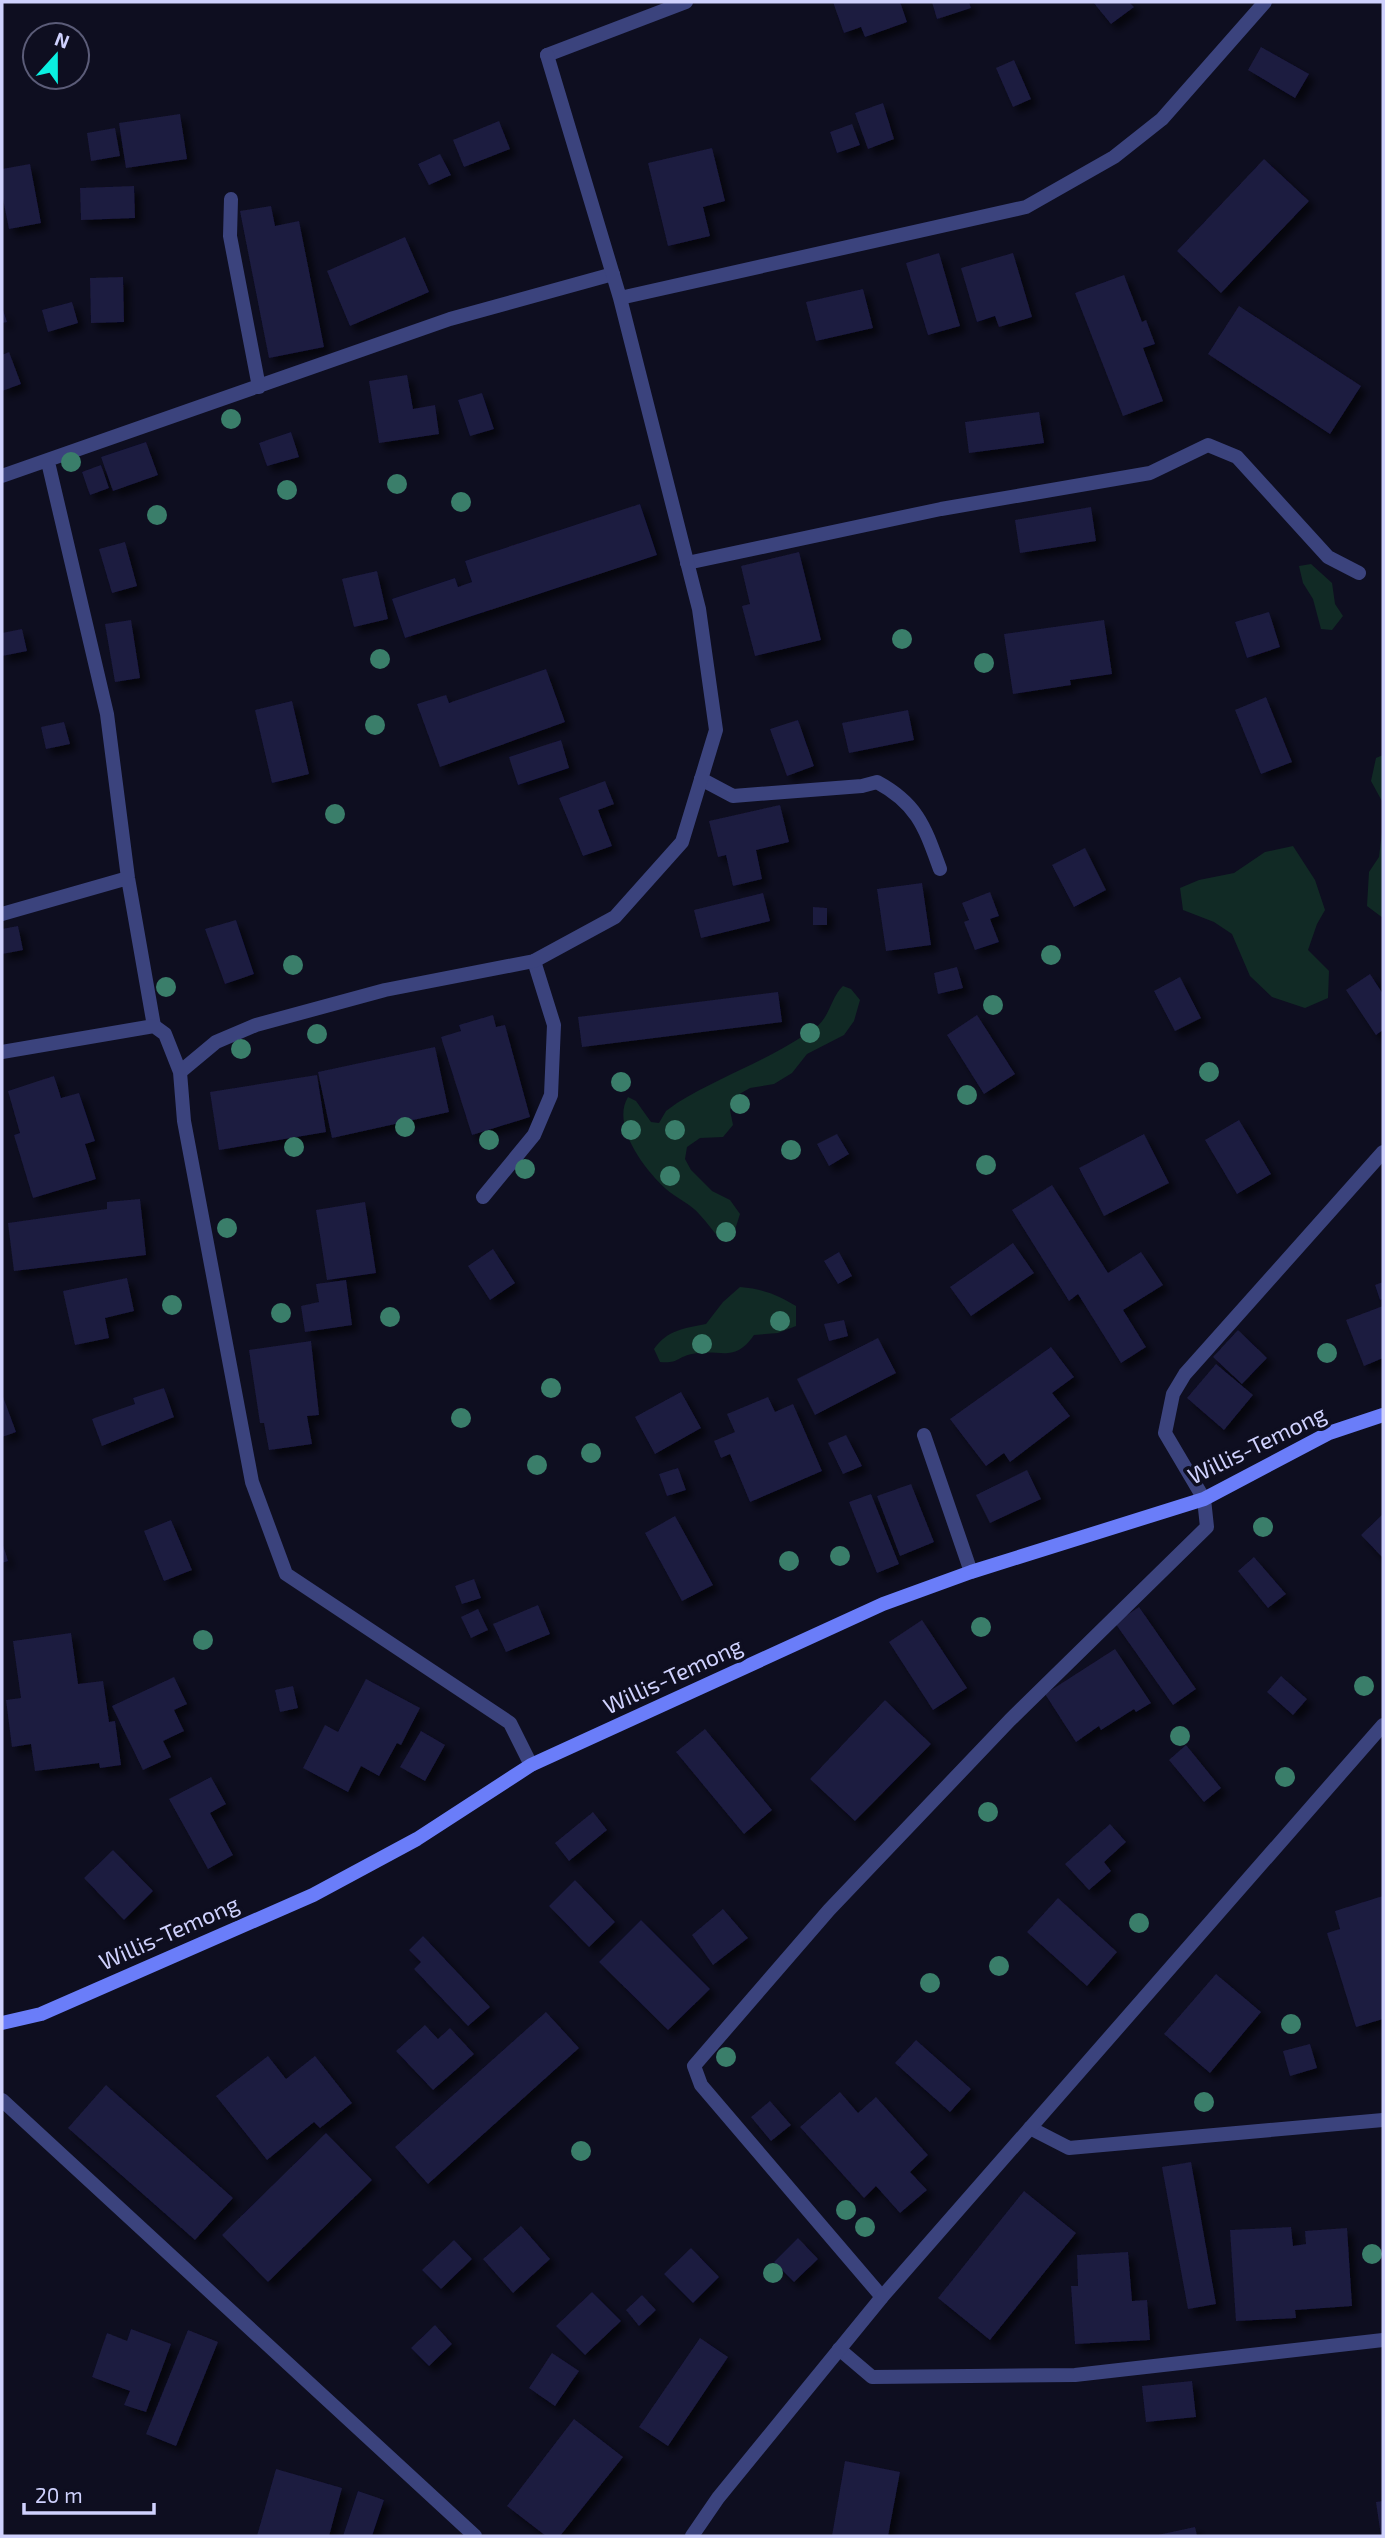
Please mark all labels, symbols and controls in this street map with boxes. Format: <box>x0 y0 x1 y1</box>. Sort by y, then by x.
north arrow <box>21 21 91 91</box>
text: N <box>52 26 73 53</box>
street label: Willis-Temong <box>1183 1399 1330 1490</box>
street label: Willis-Temong <box>599 1631 747 1720</box>
street label: Willis-Temong <box>94 1889 243 1975</box>
scale bar <box>24 2472 154 2516</box>
text: 20 m <box>35 2482 83 2507</box>

